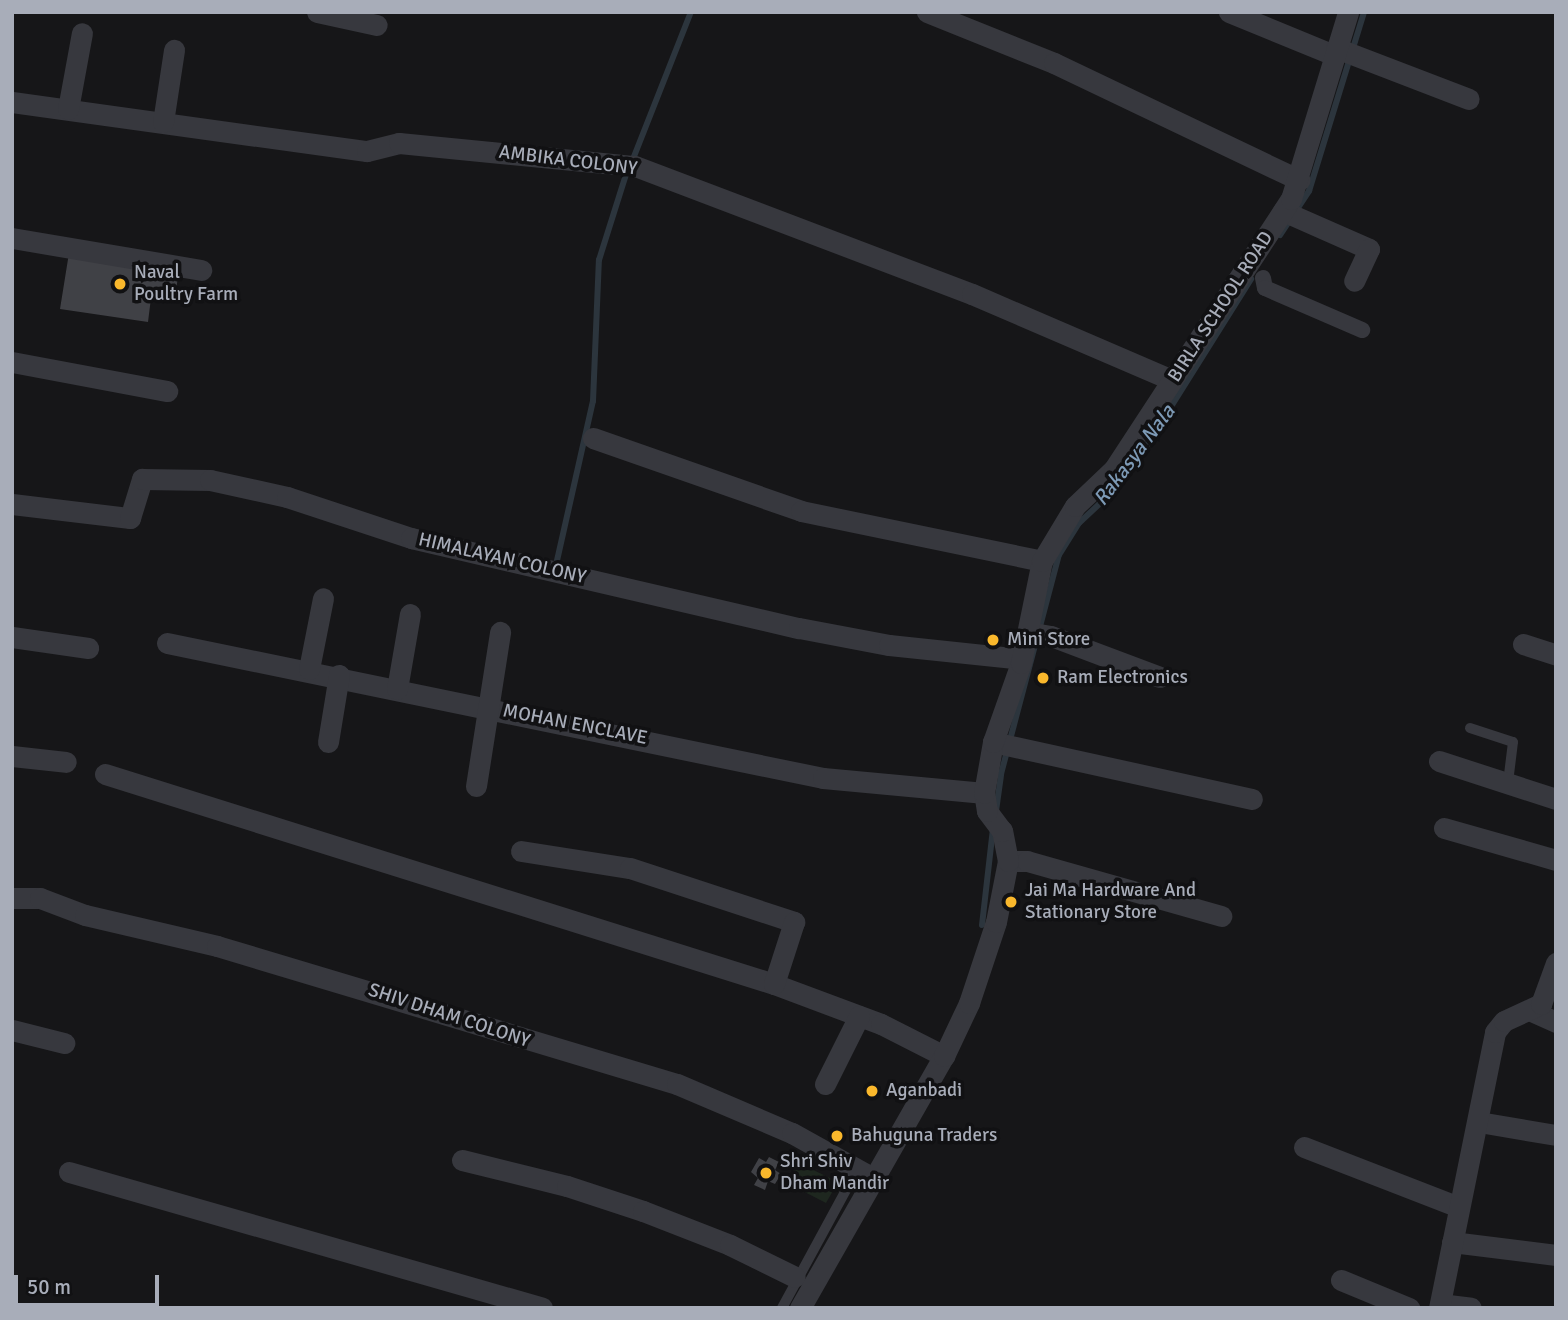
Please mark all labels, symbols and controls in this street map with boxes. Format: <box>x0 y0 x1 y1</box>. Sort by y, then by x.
street label: AMBIKA COLONY <box>497 141 639 181</box>
street label: BIRLA SCHOOL ROAD <box>1164 227 1278 387</box>
place label: Naval Poultry Farm <box>134 262 238 306</box>
marker: Naval Poultry Farm <box>112 276 128 292</box>
water label: Rakasya Nala <box>1088 399 1180 511</box>
street label: HIMALAYAN COLONY <box>416 529 588 589</box>
place label: Mini Store <box>1007 629 1090 651</box>
marker: Mini Store <box>985 632 1001 648</box>
place label: Ram Electronics <box>1057 667 1188 689</box>
marker: Ram Electronics <box>1035 670 1051 686</box>
street label: MOHAN ENCLAVE <box>501 700 649 750</box>
place label: Jai Ma Hardware And Stationary Store <box>1025 880 1196 924</box>
marker: Jai Ma Hardware And Stationary Store <box>1003 894 1019 910</box>
street label: SHIV DHAM COLONY <box>365 979 533 1053</box>
place label: Aganbadi <box>886 1080 962 1102</box>
marker: Aganbadi <box>864 1083 880 1099</box>
place label: Bahuguna Traders <box>851 1125 997 1147</box>
marker: Bahuguna Traders <box>829 1128 845 1144</box>
place label: Shri Shiv Dham Mandir <box>780 1151 889 1195</box>
marker: Shri Shiv Dham Mandir <box>758 1165 774 1181</box>
scale bar <box>18 1260 163 1304</box>
text: 50 m <box>27 1274 71 1300</box>

